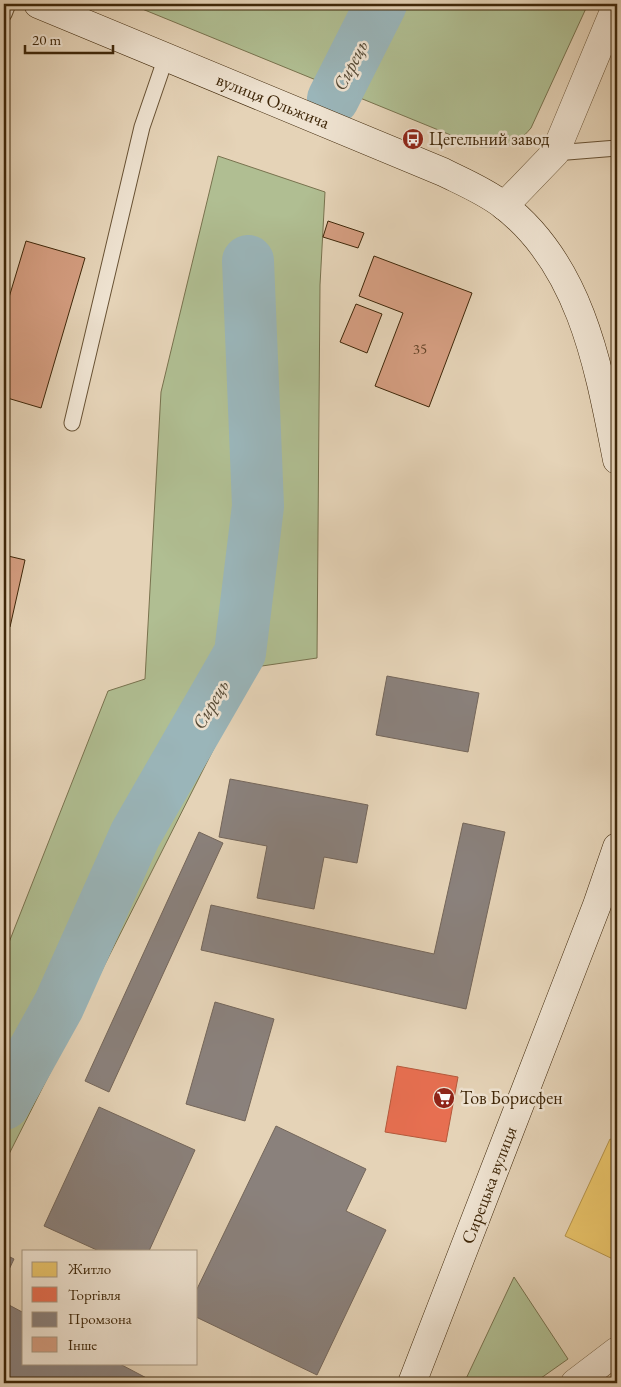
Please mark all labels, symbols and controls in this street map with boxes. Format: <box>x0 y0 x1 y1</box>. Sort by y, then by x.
scale bar <box>25 22 112 54</box>
text: 20 m <box>32 30 61 49</box>
water label: Сирець <box>327 36 374 95</box>
street label: вулиця Ольжича <box>213 67 334 134</box>
bus stop icon: Цегельний завод <box>401 127 425 151</box>
place label: Цегельний завод <box>429 127 549 150</box>
house number: 35 <box>413 339 427 358</box>
water label: Сирець <box>186 675 235 734</box>
supermarket icon: Тов Борисфен <box>432 1086 456 1110</box>
place label: Тов Борисфен <box>460 1086 563 1109</box>
street label: Сирецька вулиця <box>456 1123 522 1247</box>
legend <box>22 1250 198 1364</box>
text: Житло <box>67 1259 111 1278</box>
text: Торгівля <box>68 1285 121 1304</box>
text: Промзона <box>68 1309 132 1328</box>
text: Інше <box>68 1335 97 1354</box>

